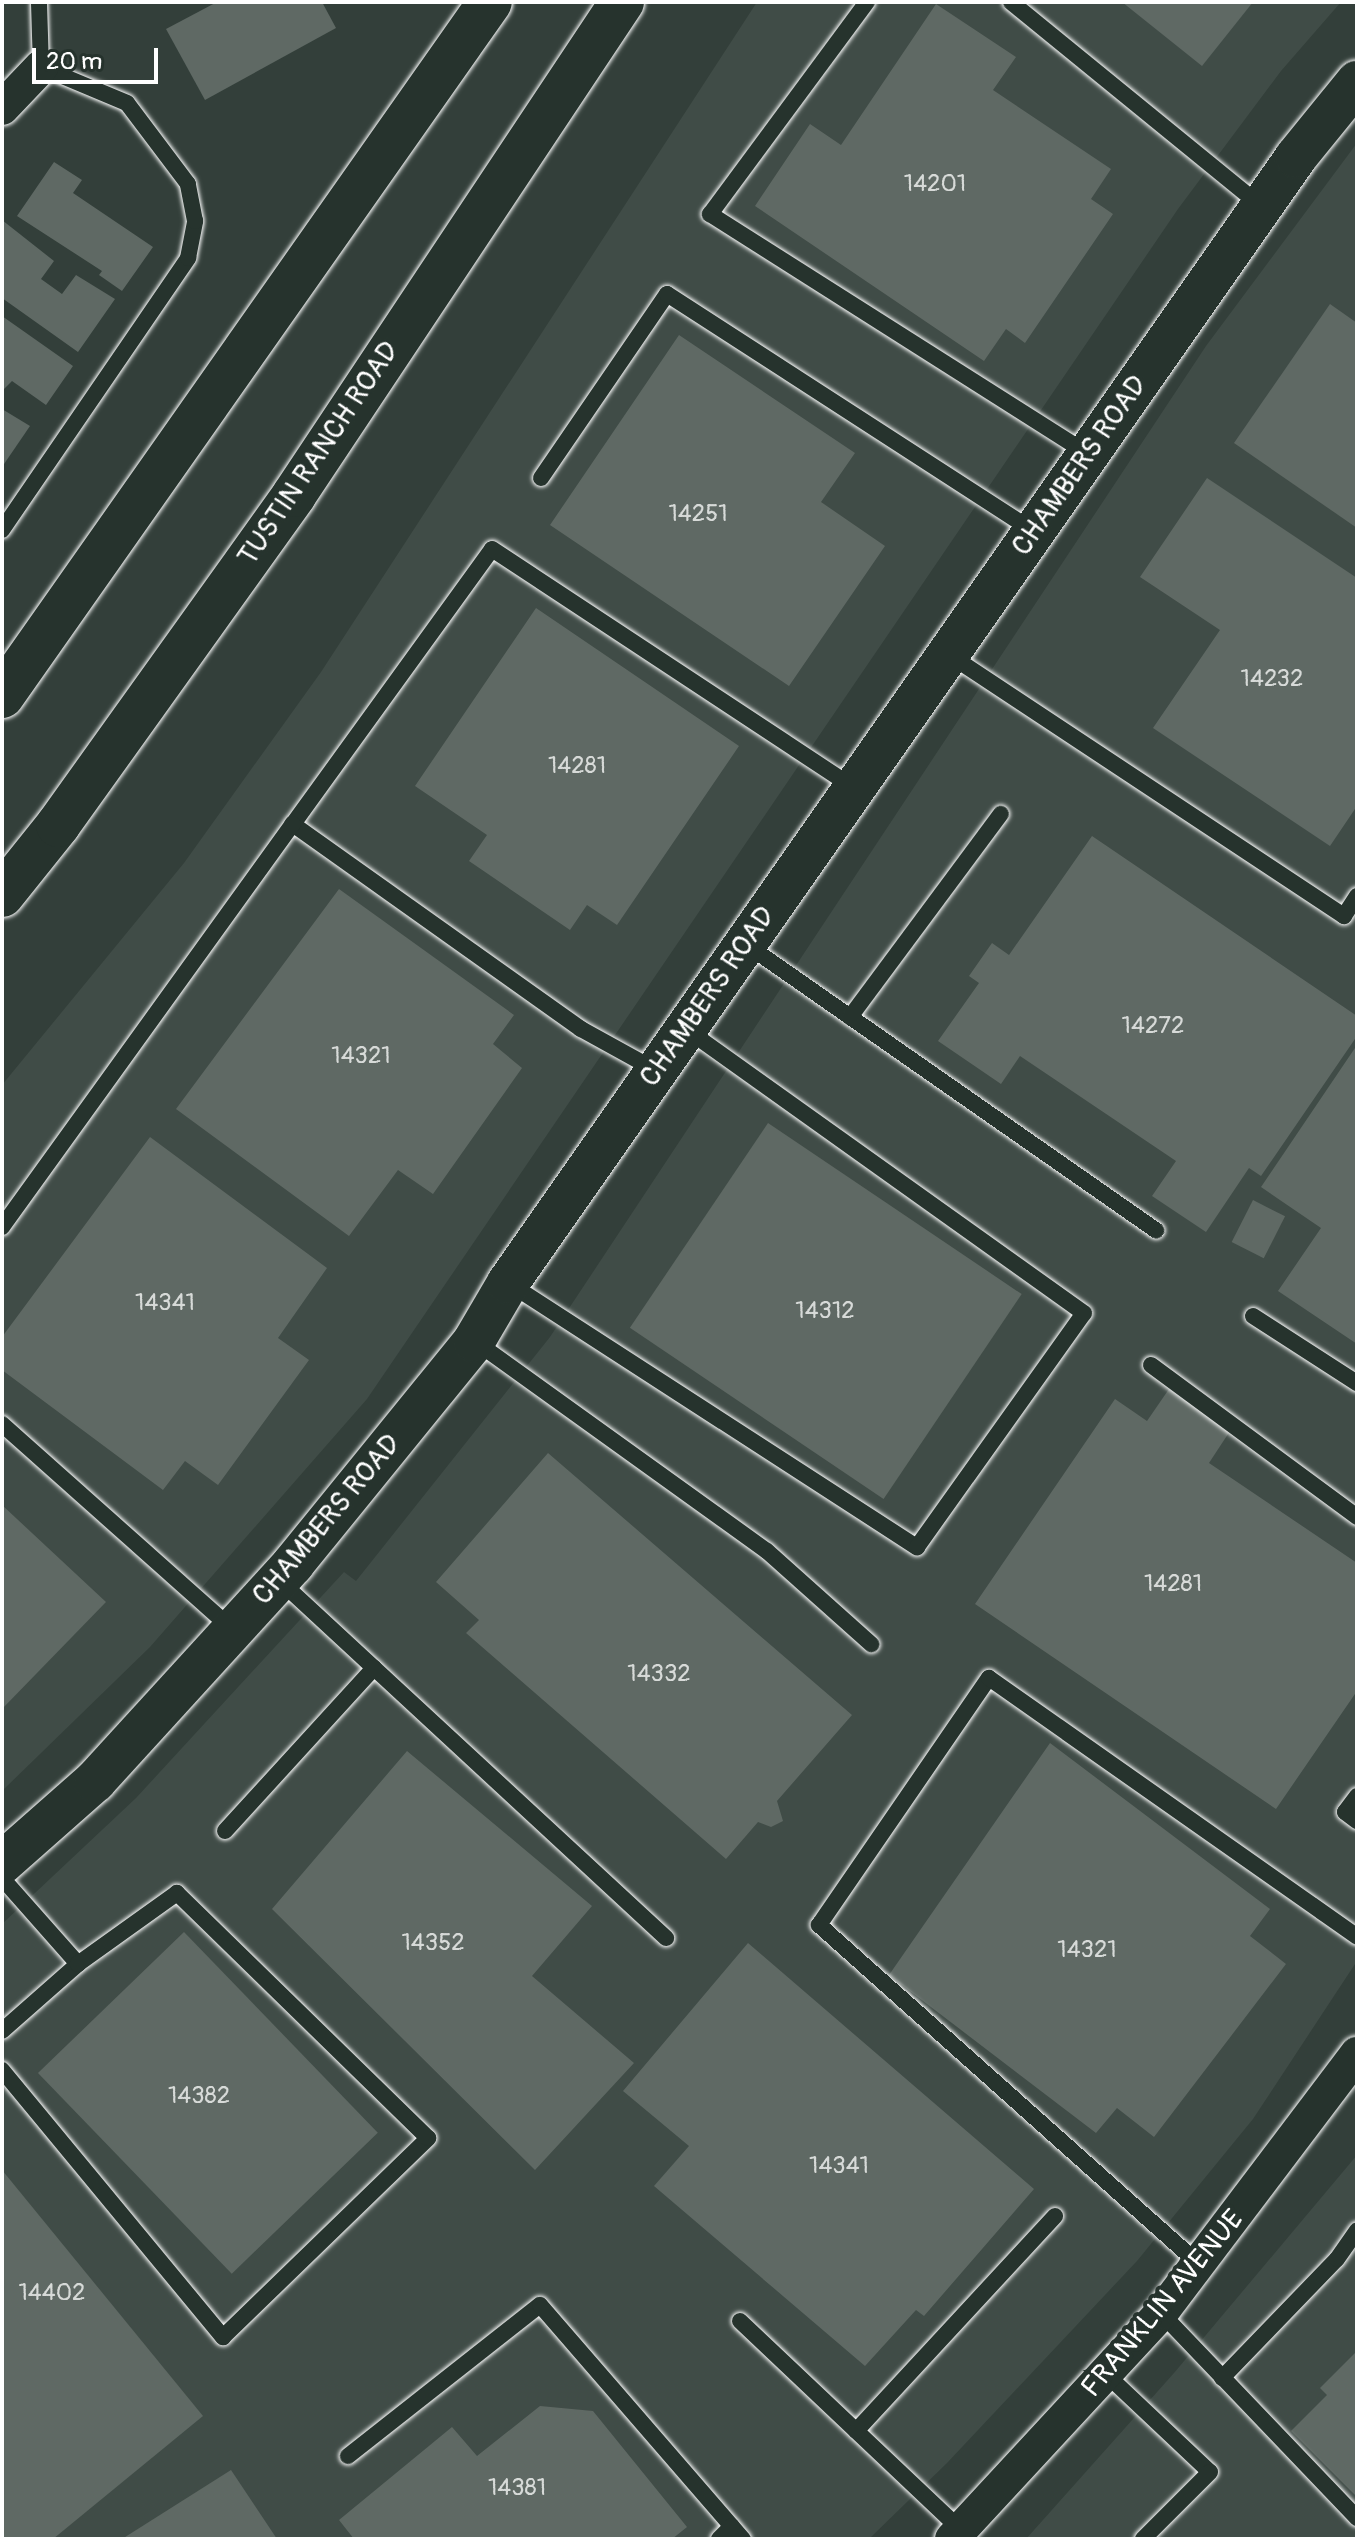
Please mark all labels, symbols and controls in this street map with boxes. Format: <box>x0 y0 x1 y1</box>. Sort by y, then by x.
scale bar <box>36 32 162 82</box>
text: 20 m <box>46 47 102 76</box>
house number: 14201 <box>904 170 966 198</box>
street label: TUSTIN RANCH ROAD <box>232 336 406 572</box>
street label: CHAMBERS ROAD <box>1005 370 1155 562</box>
house number: 14251 <box>668 500 728 528</box>
house number: 14232 <box>1241 665 1303 693</box>
house number: 14281 <box>548 752 606 780</box>
street label: CHAMBERS ROAD <box>633 901 783 1093</box>
house number: 14272 <box>1122 1012 1184 1040</box>
house number: 14321 <box>331 1042 391 1070</box>
house number: 14341 <box>135 1289 195 1317</box>
house number: 14312 <box>795 1297 855 1325</box>
street label: CHAMBERS ROAD <box>246 1428 408 1612</box>
house number: 14281 <box>1144 1570 1202 1598</box>
house number: 14332 <box>627 1660 691 1688</box>
house number: 14352 <box>401 1929 465 1957</box>
house number: 14321 <box>1057 1936 1117 1964</box>
house number: 14382 <box>168 2082 230 2110</box>
house number: 14341 <box>809 2152 869 2180</box>
street label: FRANKLIN AVENUE <box>1075 2204 1251 2404</box>
house number: 14402 <box>18 2279 86 2307</box>
house number: 14381 <box>488 2474 546 2502</box>

